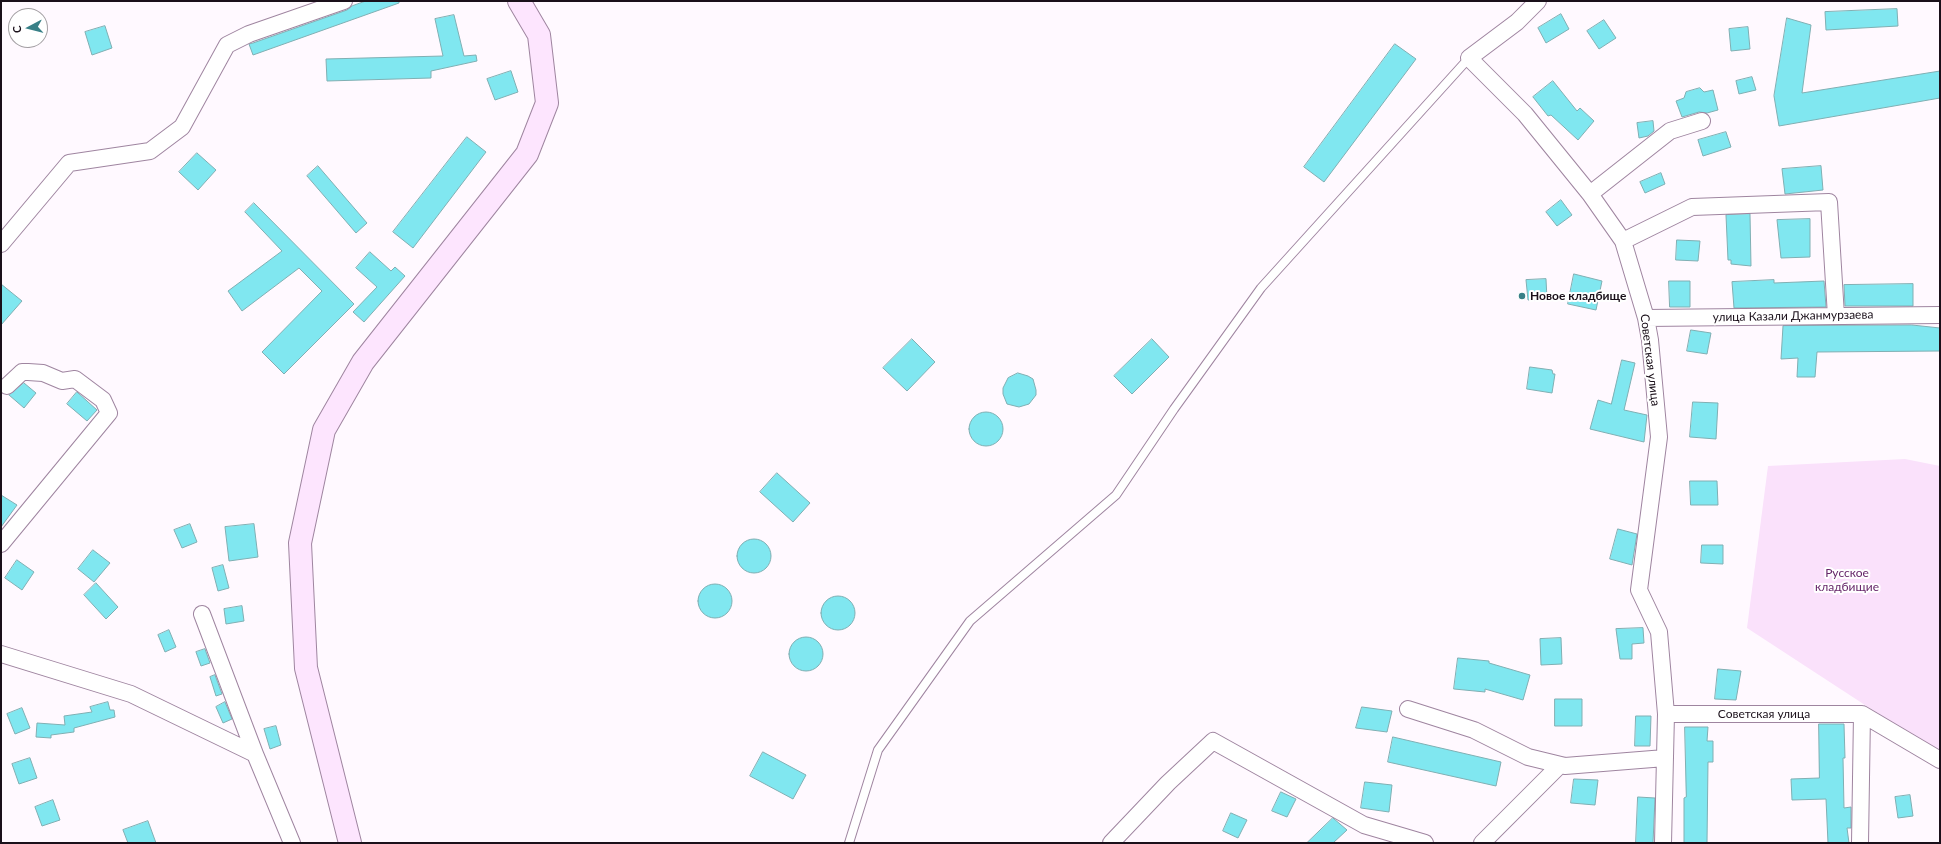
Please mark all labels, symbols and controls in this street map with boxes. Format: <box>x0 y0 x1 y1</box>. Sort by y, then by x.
north arrow <box>8 8 48 48</box>
text: С <box>10 25 23 34</box>
place label: Новое кладбище <box>1530 289 1626 303</box>
marker: Новое кладбище <box>1517 291 1527 301</box>
street label: улица Казали Джанмурзаева <box>1713 307 1873 325</box>
street label: Советская улица <box>1637 313 1663 407</box>
park label: Русское кладбищие <box>1815 566 1879 594</box>
street label: Советская улица <box>1718 707 1810 721</box>

